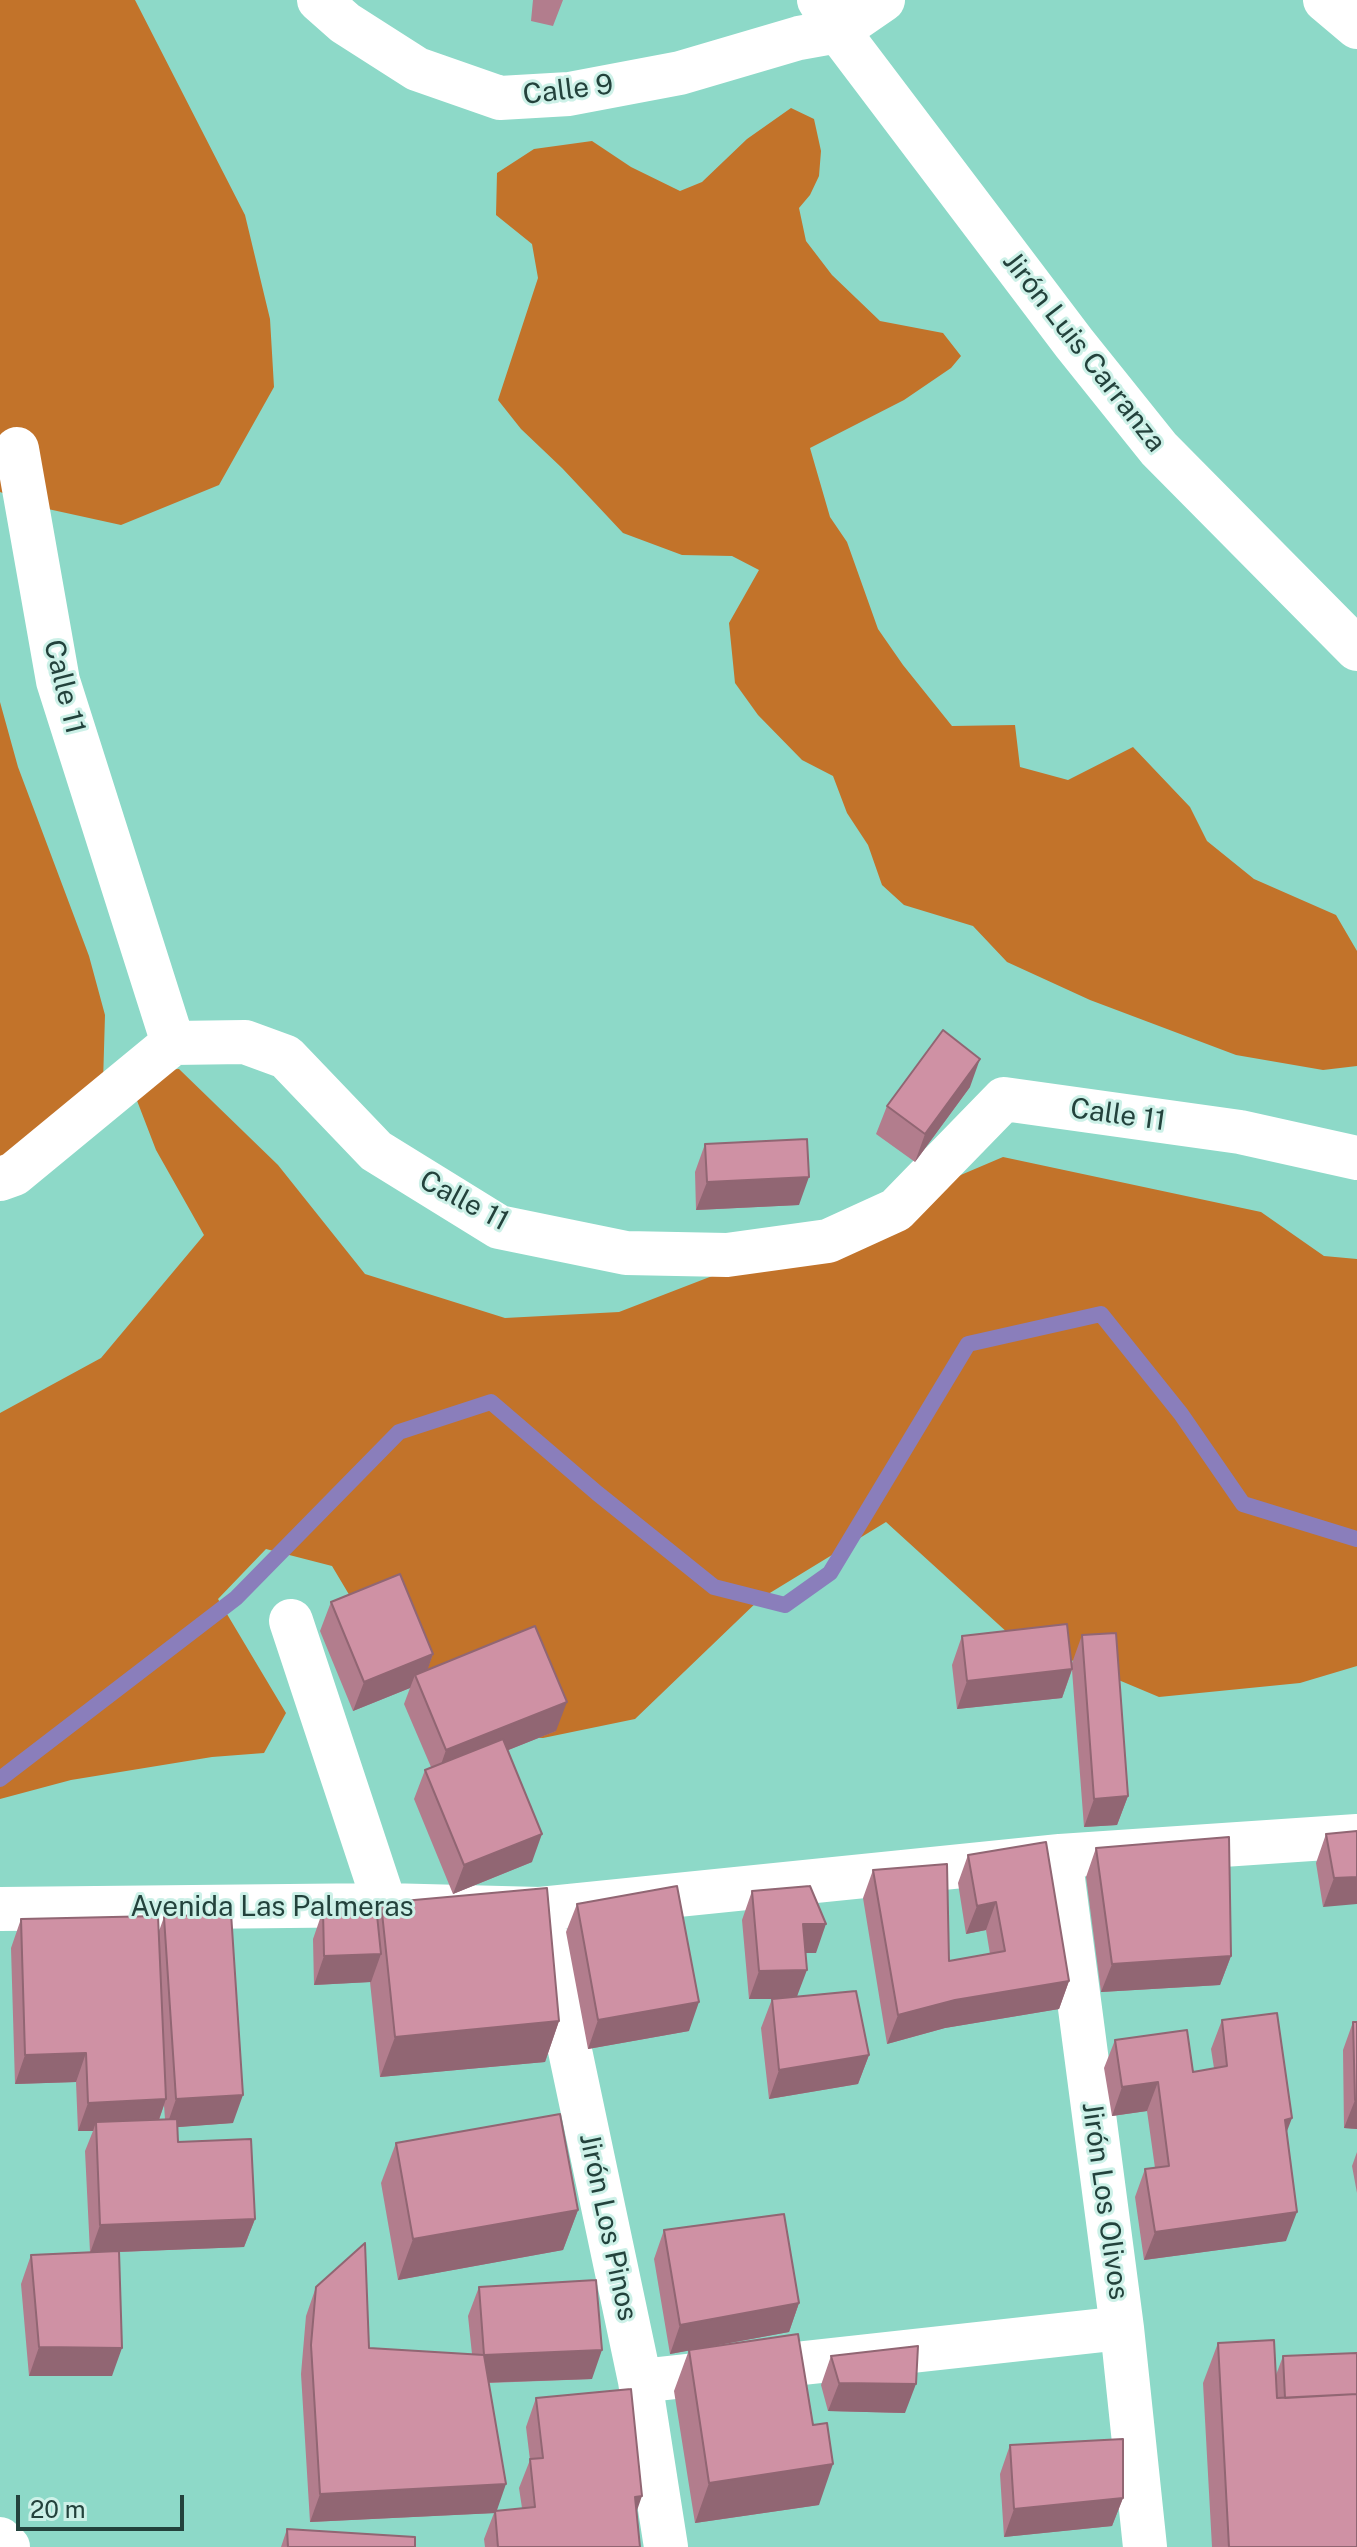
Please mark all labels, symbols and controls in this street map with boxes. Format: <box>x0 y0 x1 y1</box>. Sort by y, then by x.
street label: Calle 9 <box>521 68 615 112</box>
street label: Jirón Luis Carranza <box>995 245 1173 459</box>
street label: Calle 11 <box>36 636 92 738</box>
street label: Calle 11 <box>1068 1092 1168 1138</box>
street label: Calle 11 <box>414 1164 514 1238</box>
street label: Avenida Las Palmeras <box>130 1890 414 1924</box>
street label: Jirón Los Olivos <box>1075 2100 1135 2302</box>
street label: Jirón Los Pinos <box>572 2130 644 2324</box>
scale bar <box>20 2479 188 2529</box>
text: 20 m <box>30 2495 86 2523</box>

